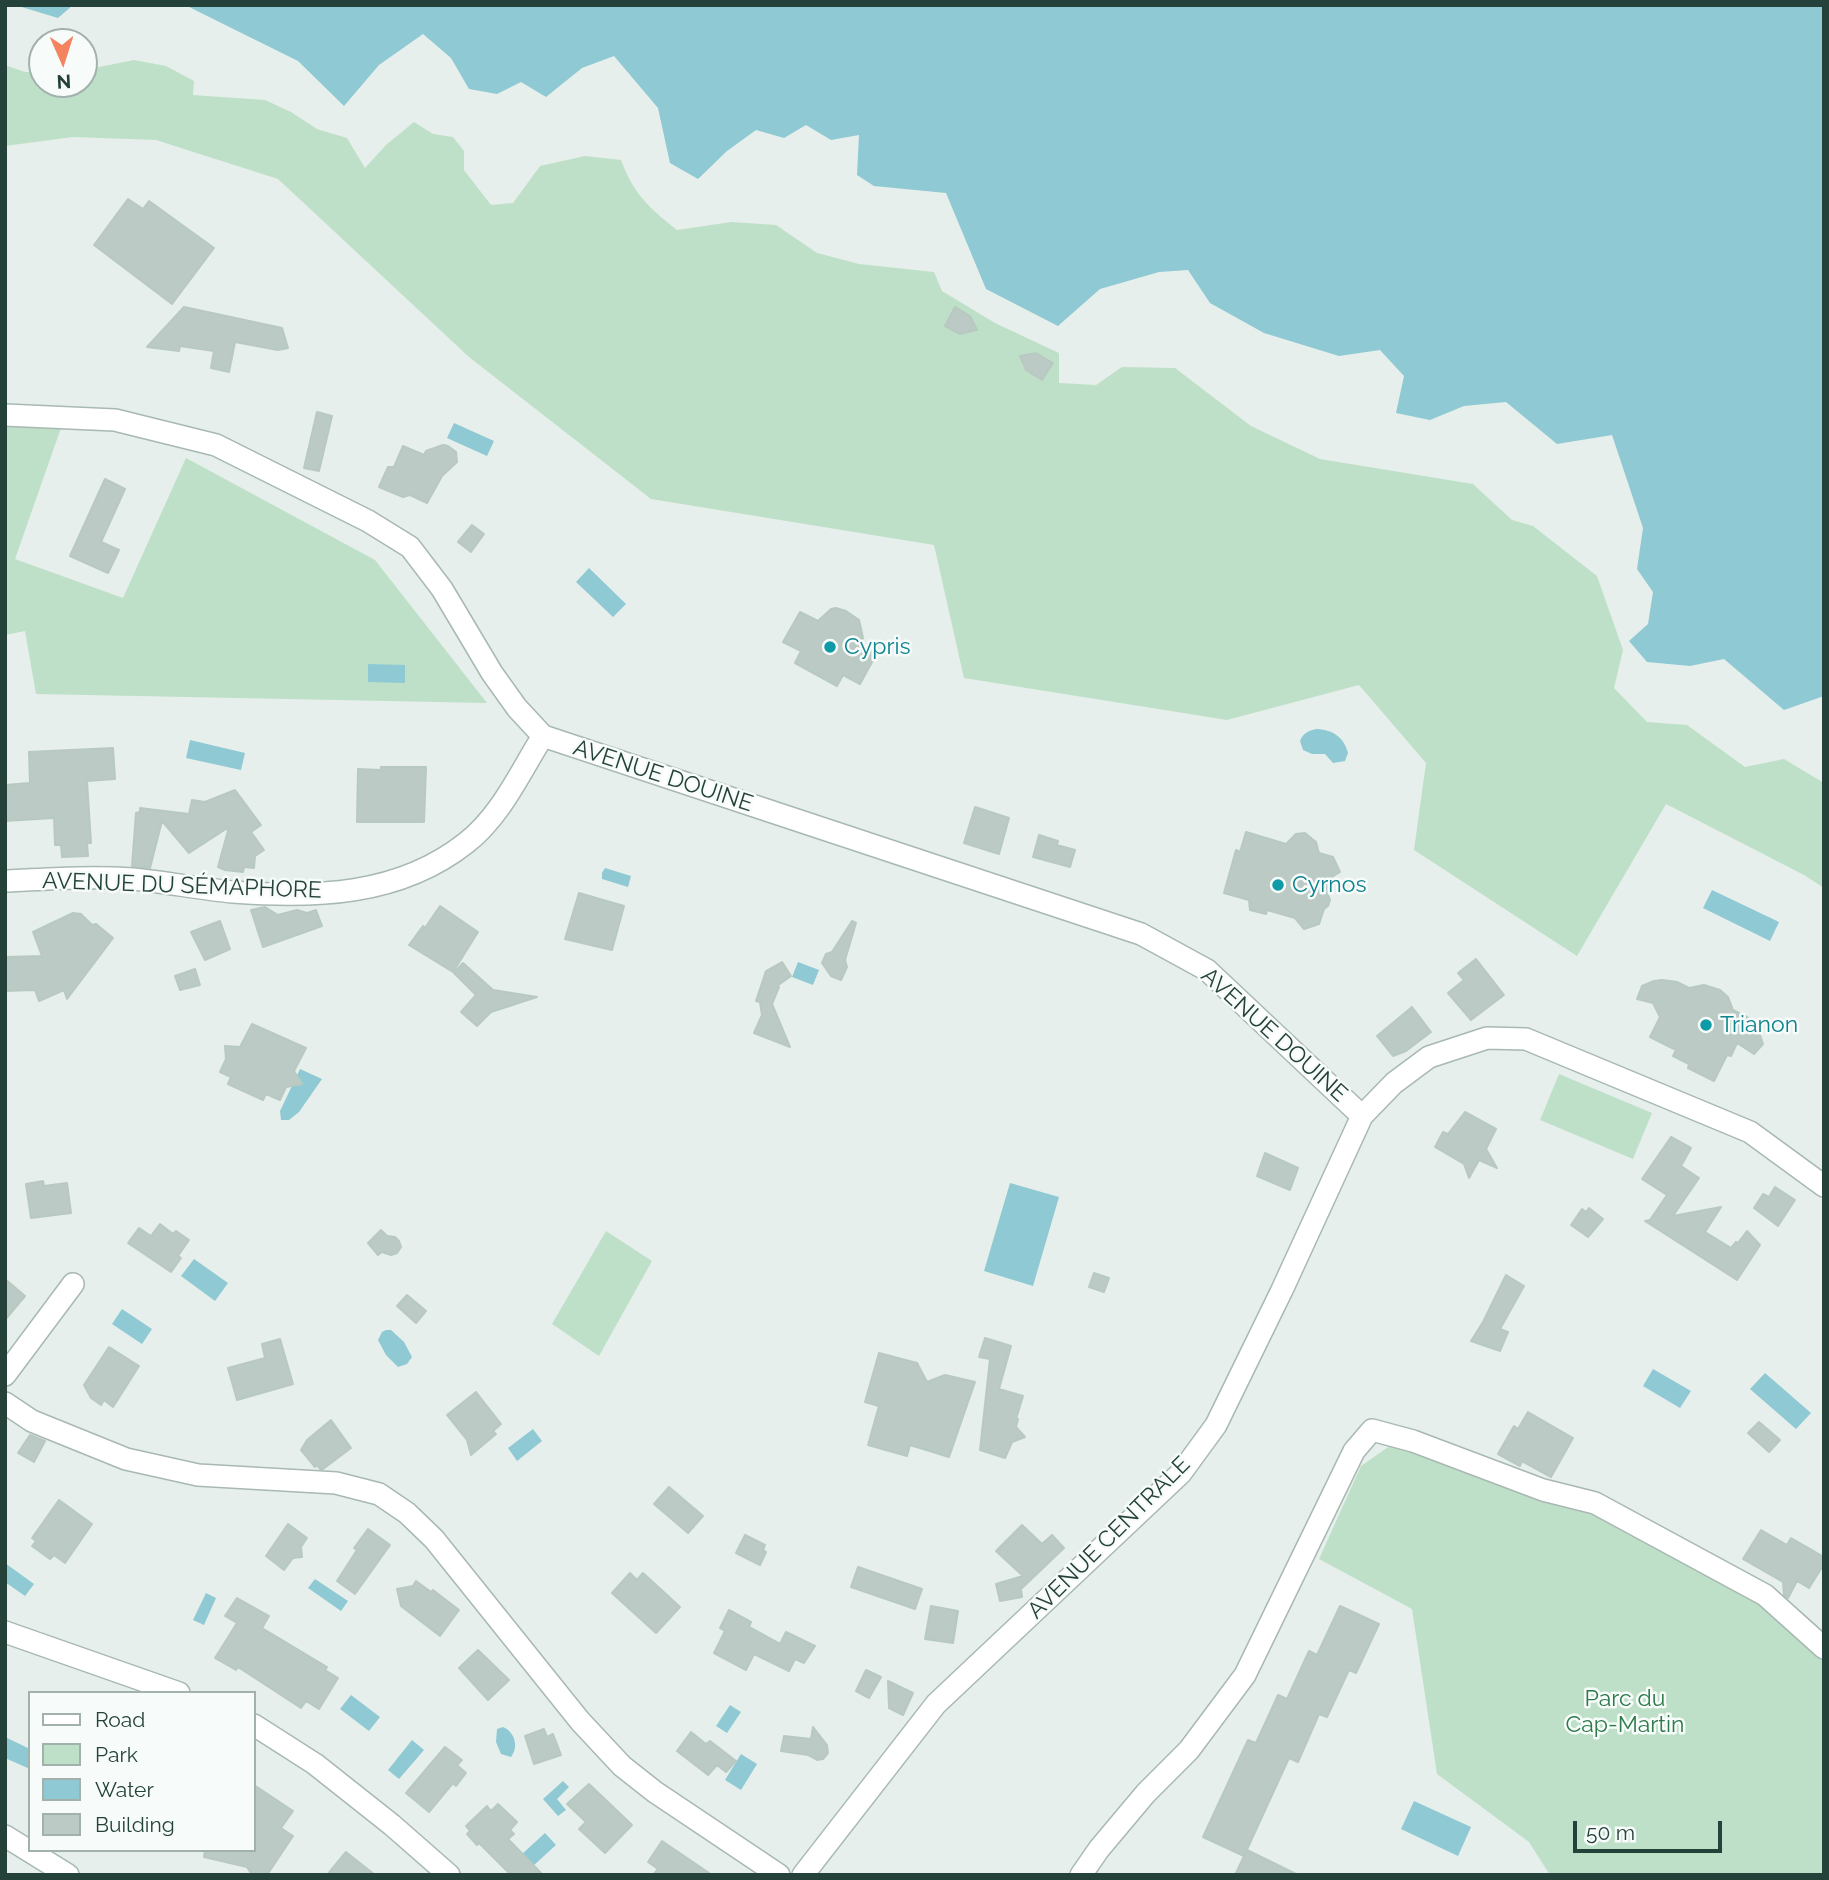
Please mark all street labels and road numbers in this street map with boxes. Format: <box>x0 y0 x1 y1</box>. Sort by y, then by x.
street label: AVENUE DOUINE <box>570 734 756 818</box>
street label: AVENUE DU SÉMAPHORE <box>42 867 322 905</box>
street label: AVENUE DOUINE <box>1195 962 1353 1108</box>
street label: AVENUE CENTRALE <box>1022 1451 1196 1625</box>

